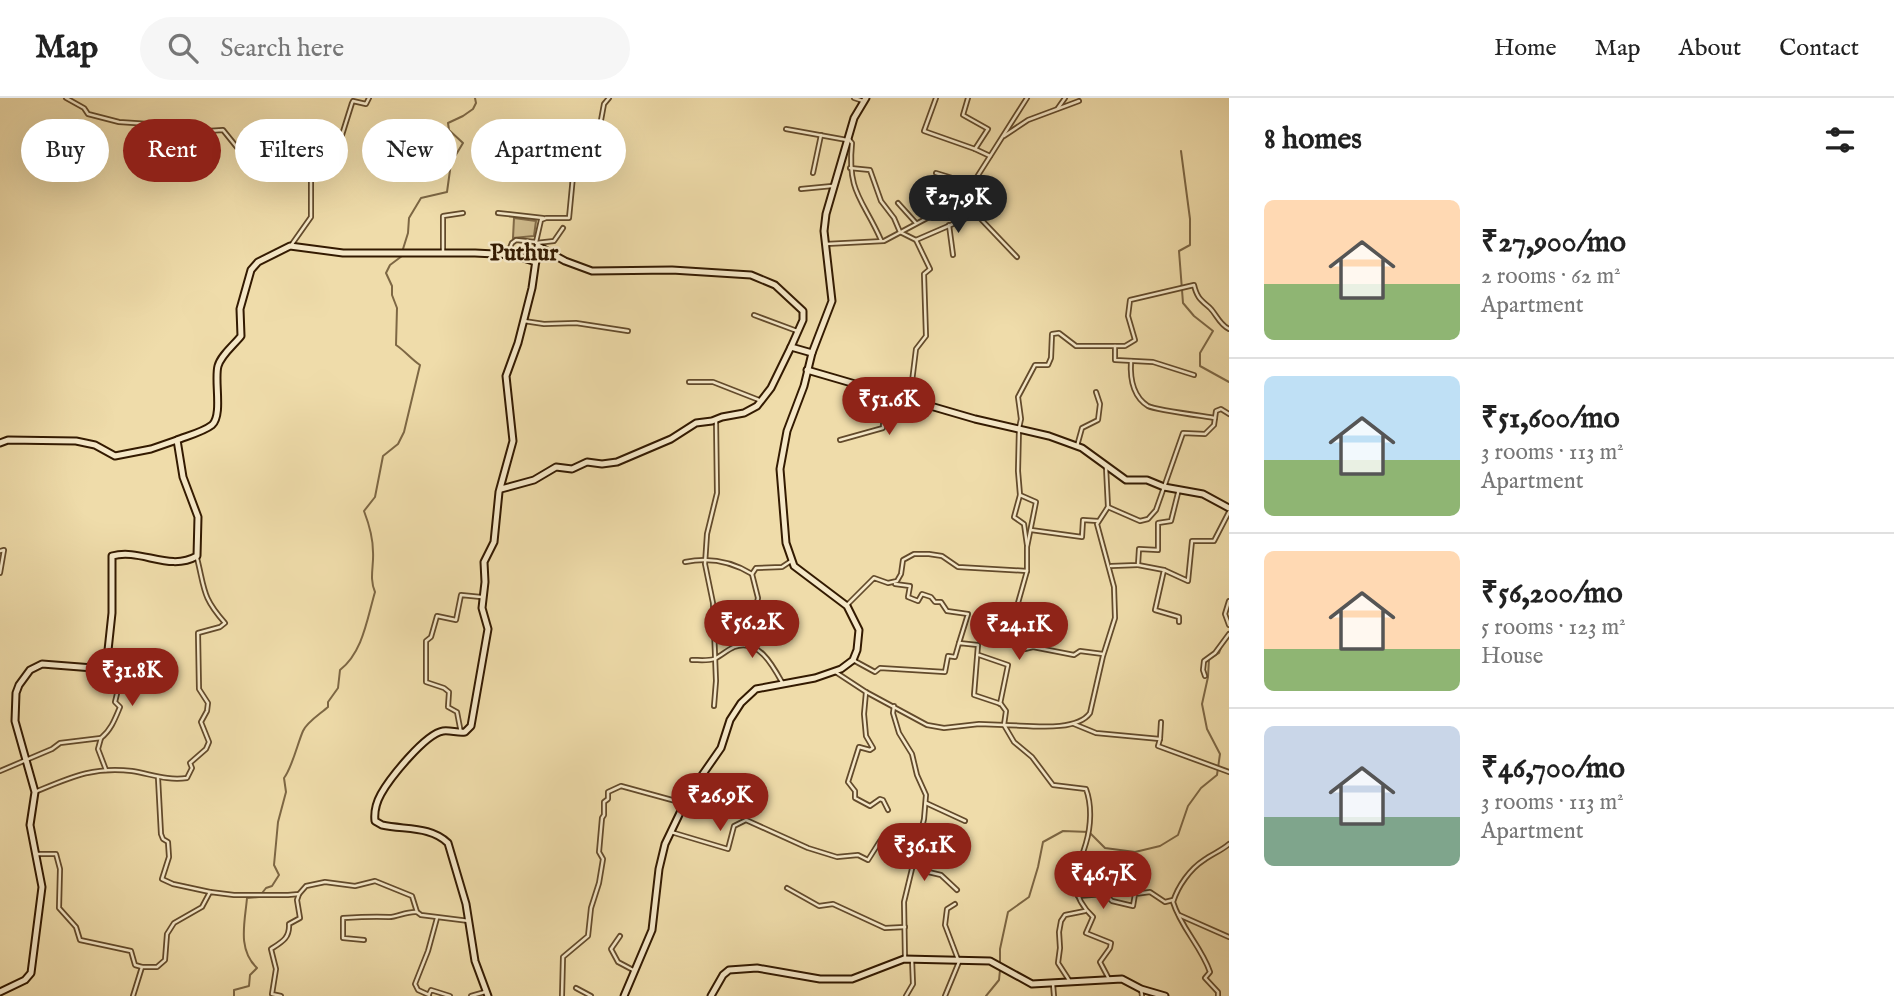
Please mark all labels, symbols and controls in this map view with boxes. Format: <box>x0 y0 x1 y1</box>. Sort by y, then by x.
search box <box>140 17 630 80</box>
text: Map <box>35 27 98 69</box>
icon: search <box>164 29 202 67</box>
text: Search here <box>220 32 344 65</box>
text: Home <box>1494 33 1557 64</box>
text: Map <box>1595 33 1641 64</box>
text: About <box>1679 33 1741 64</box>
text: Contact <box>1779 33 1859 64</box>
chip: Buy <box>21 119 109 182</box>
chip: Rent <box>123 119 221 182</box>
chip: Filters <box>235 119 348 182</box>
chip: New <box>362 119 457 182</box>
chip: Apartment <box>471 119 626 182</box>
text: 8 homes <box>1264 121 1362 159</box>
icon: filters <box>1821 121 1859 159</box>
pin: ₹27.9K <box>901 176 1015 235</box>
text: ₹27.9K <box>925 183 991 212</box>
text: ₹27,900/mo <box>1481 224 1626 262</box>
icon: home <box>1320 228 1404 312</box>
district label: Puthur <box>490 238 558 269</box>
text: 2 rooms · 62 m² <box>1481 262 1621 291</box>
text: Apartment <box>1481 291 1584 320</box>
pin: ₹51.6K <box>832 378 946 437</box>
text: ₹51.6K <box>858 385 920 414</box>
text: ₹51,600/mo <box>1481 400 1620 438</box>
icon: home <box>1320 404 1404 488</box>
text: 3 rooms · 113 m² <box>1481 438 1624 467</box>
text: Apartment <box>1481 467 1584 496</box>
text: ₹56,200/mo <box>1481 575 1623 613</box>
icon: home <box>1320 579 1404 663</box>
pin: ₹56.2K <box>695 601 809 660</box>
pin: ₹24.1K <box>962 602 1076 662</box>
text: ₹56.2K <box>720 608 784 637</box>
text: ₹24.1K <box>986 610 1052 639</box>
text: 5 rooms · 123 m² <box>1481 613 1626 642</box>
text: House <box>1481 642 1543 671</box>
pin: ₹31.8K <box>75 648 189 708</box>
text: ₹31.8K <box>102 656 162 685</box>
text: ₹46,700/mo <box>1481 750 1625 788</box>
icon: home <box>1320 754 1404 838</box>
pin: ₹26.9K <box>663 774 777 833</box>
text: ₹26.9K <box>687 781 753 810</box>
text: 3 rooms · 113 m² <box>1481 788 1624 817</box>
text: Apartment <box>1481 817 1584 846</box>
pin: ₹36.1K <box>867 824 981 883</box>
text: ₹36.1K <box>893 831 955 860</box>
pin: ₹46.7K <box>1046 852 1160 911</box>
text: ₹46.7K <box>1070 859 1136 888</box>

